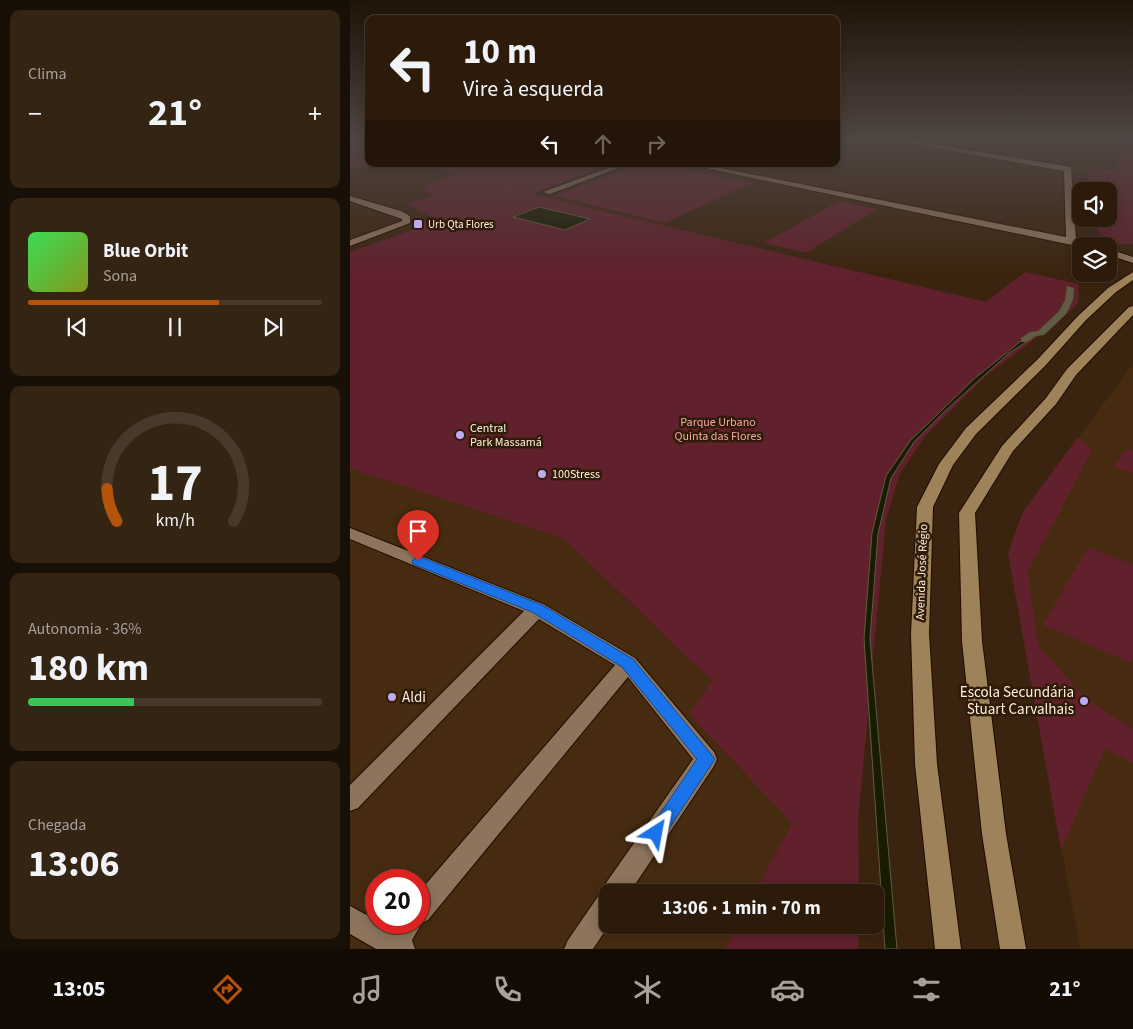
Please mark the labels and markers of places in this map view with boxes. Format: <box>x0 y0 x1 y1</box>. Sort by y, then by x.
place label: Urb Qta Flores <box>428 217 494 232</box>
marker: Urb Qta Flores <box>412 218 424 230</box>
place label: Central Park Massamá <box>470 420 542 451</box>
marker: Central Park Massamá <box>454 429 466 441</box>
place label: 100Stress <box>552 466 600 483</box>
marker: 100Stress <box>536 468 548 480</box>
pin <box>397 510 439 561</box>
place label: Escola Secundária Stuart Carvalhais <box>960 682 1074 720</box>
place label: Aldi <box>402 687 426 708</box>
marker: Aldi <box>386 691 398 703</box>
marker: Escola Secundária Stuart Carvalhais <box>1078 695 1090 707</box>

